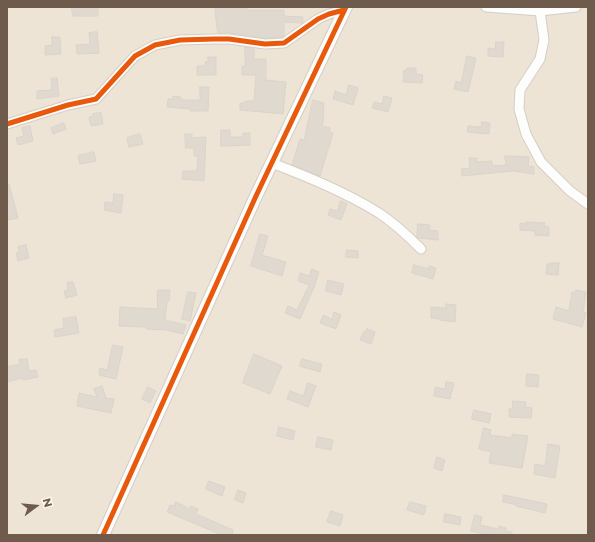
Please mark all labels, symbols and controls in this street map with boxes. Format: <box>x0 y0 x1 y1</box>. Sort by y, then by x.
north arrow <box>16 486 56 526</box>
text: N <box>40 496 55 509</box>

